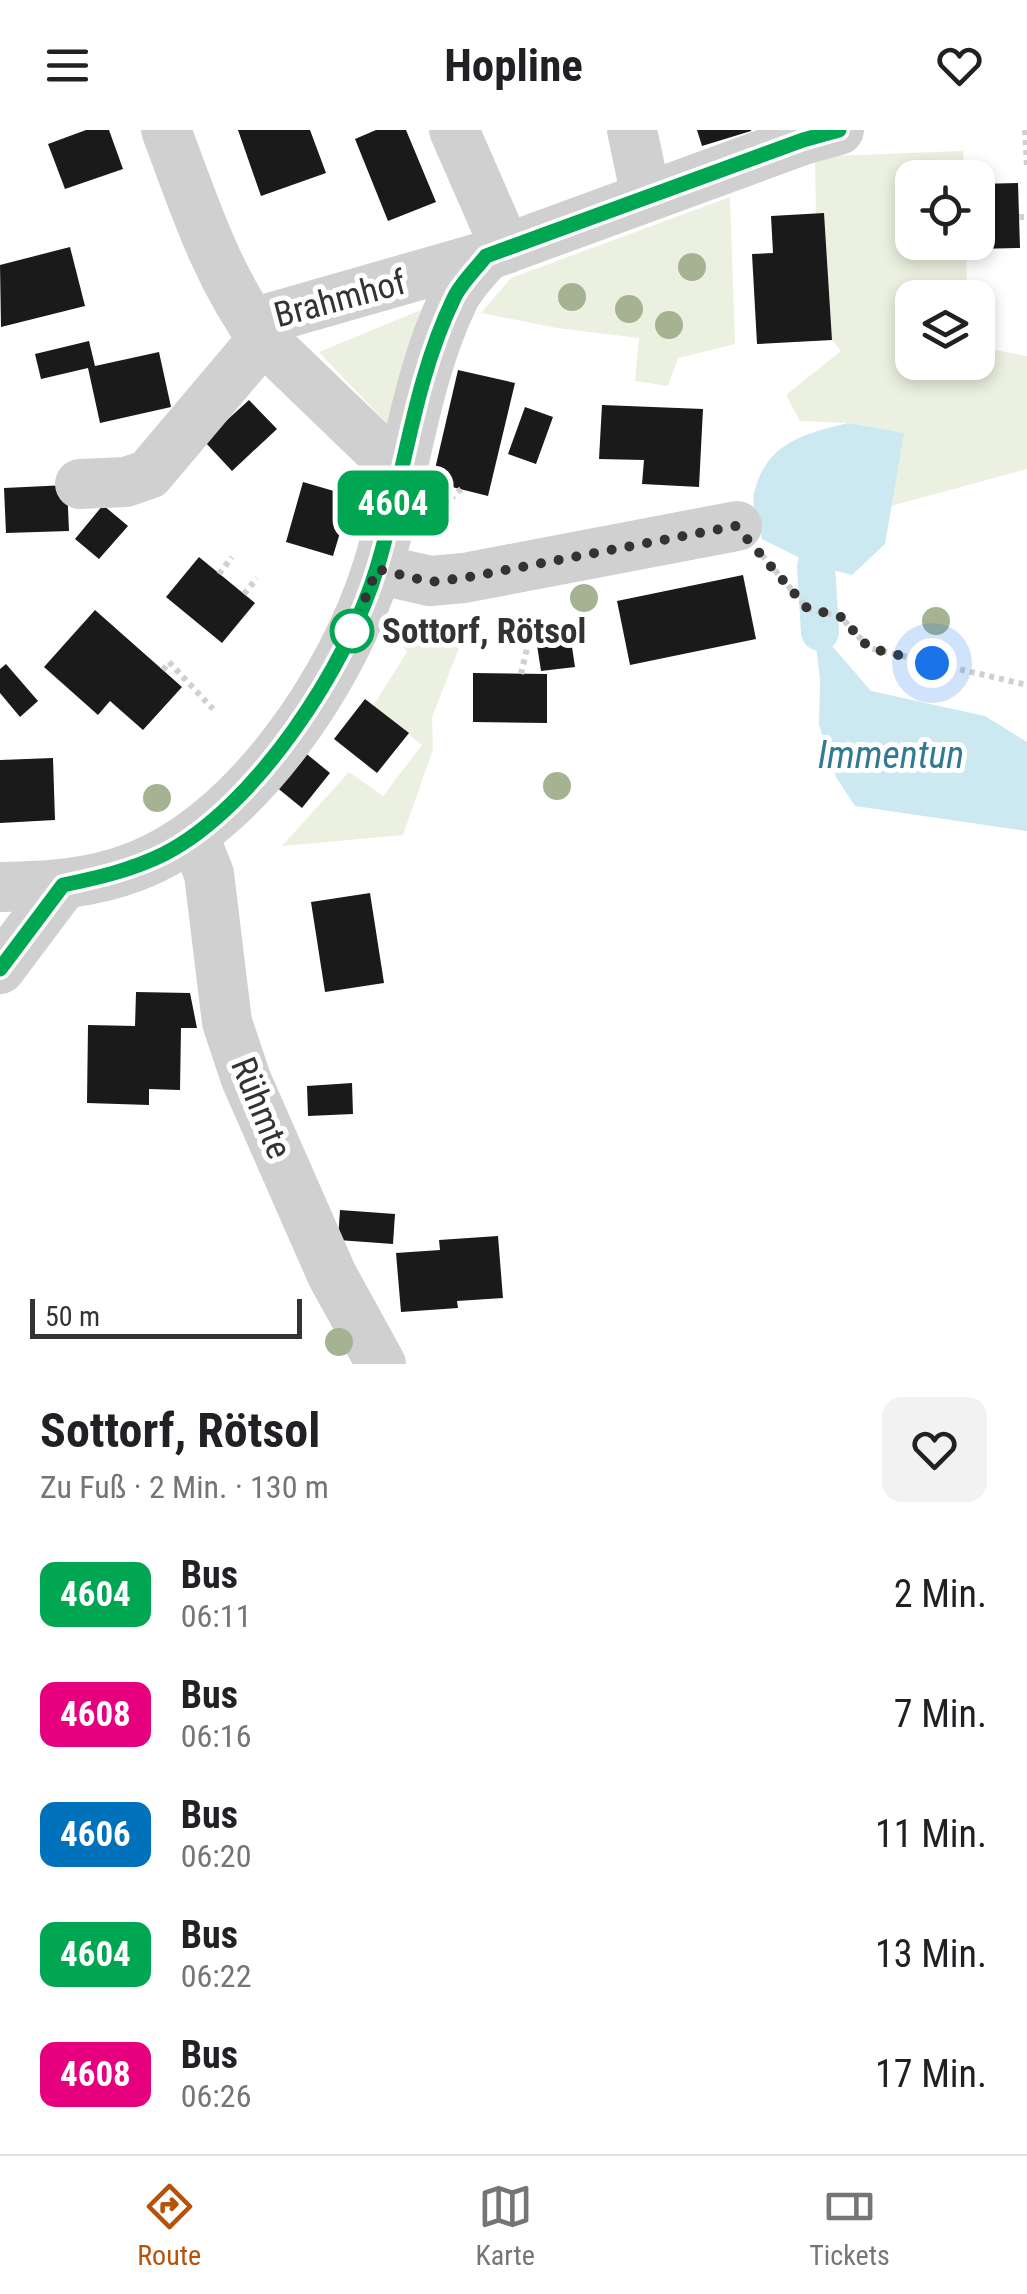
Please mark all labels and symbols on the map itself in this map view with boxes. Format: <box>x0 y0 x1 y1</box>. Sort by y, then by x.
street label: Brahmhof <box>270 262 410 336</box>
line badge: 4604 <box>323 470 463 536</box>
marker: Sottorf, Rötsol <box>331 610 373 652</box>
place label: Sottorf, Rötsol <box>382 611 586 652</box>
your location <box>907 638 957 688</box>
water label: Immentun <box>818 733 964 777</box>
street label: Rühmte <box>222 1051 300 1165</box>
scale bar <box>30 1294 302 1338</box>

